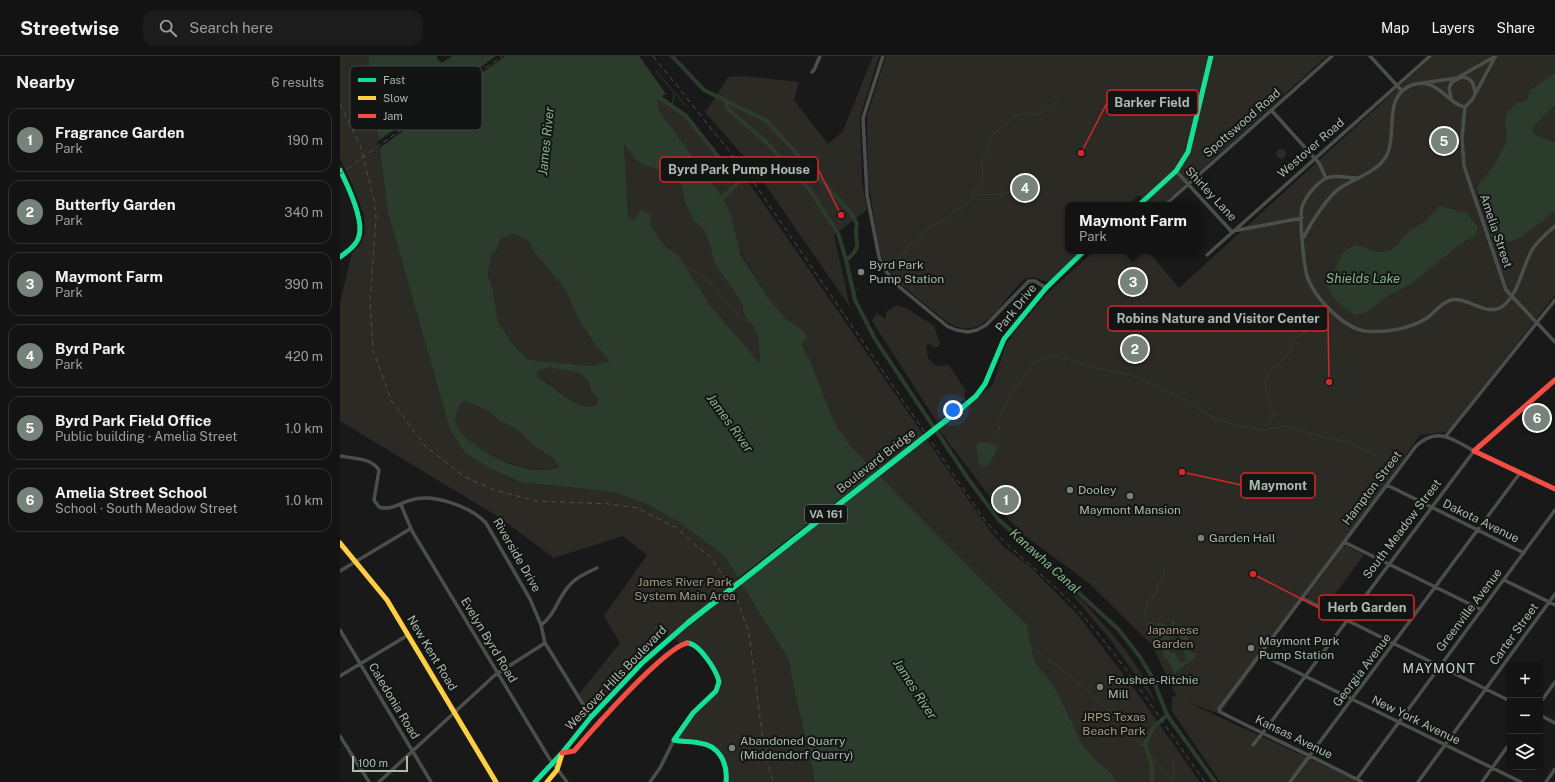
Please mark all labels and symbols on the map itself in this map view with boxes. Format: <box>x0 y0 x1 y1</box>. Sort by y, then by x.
legend <box>350 66 482 130</box>
text: Fast <box>383 74 405 86</box>
street label: Spottswood Road <box>1201 86 1283 160</box>
callout: Barker Field <box>1107 90 1198 115</box>
text: Slow <box>383 92 409 104</box>
text: Barker Field <box>1114 95 1190 110</box>
water label: James River <box>535 106 557 176</box>
text: Jam <box>383 110 403 122</box>
street label: Westover Road <box>1275 115 1347 181</box>
pin: 5 <box>1431 126 1457 156</box>
callout: Byrd Park Pump House <box>660 157 818 182</box>
text: Byrd Park Pump House <box>668 162 810 177</box>
street label: Shirley Lane <box>1182 164 1240 224</box>
pin: 4 <box>1012 173 1038 203</box>
street label: Amelia Street <box>1477 192 1515 270</box>
place label: Byrd Park Pump Station <box>869 258 944 286</box>
marker: Byrd Park Pump Station <box>856 267 866 277</box>
pin: 3 <box>1120 267 1146 297</box>
water label: Shields Lake <box>1326 271 1400 286</box>
street label: Park Drive <box>993 281 1040 335</box>
callout: Robins Nature and Visitor Center <box>1108 306 1328 331</box>
text: Robins Nature and Visitor Center <box>1116 311 1320 326</box>
pin: 2 <box>1122 334 1148 364</box>
water label: James River <box>704 391 756 455</box>
your location <box>943 400 963 420</box>
pin: 6 <box>1524 403 1550 433</box>
street label: Boulevard Bridge <box>834 426 918 496</box>
street label: Hampton Street <box>1340 448 1405 528</box>
callout: Maymont <box>1241 473 1315 498</box>
street label: South Meadow Street <box>1360 476 1444 582</box>
text: Maymont <box>1249 478 1307 493</box>
place label: Dooley <box>1078 483 1117 497</box>
pin: 1 <box>993 485 1019 515</box>
marker: Dooley <box>1065 485 1075 495</box>
marker: Maymont Mansion <box>1125 491 1135 501</box>
street label: Dakota Avenue <box>1440 496 1522 546</box>
place label: Maymont Mansion <box>1079 503 1181 517</box>
road number: VA 161 <box>805 505 847 523</box>
street label: Riverside Drive <box>490 516 544 595</box>
water label: Kanawha Canal <box>1007 525 1083 597</box>
place label: Garden Hall <box>1209 531 1276 545</box>
marker: Garden Hall <box>1196 533 1206 543</box>
street label: Greenville Avenue <box>1433 566 1505 654</box>
park label: James River Park System Main Area <box>634 575 736 603</box>
street label: Evelyn Byrd Road <box>458 595 520 685</box>
callout: Herb Garden <box>1319 595 1414 620</box>
text: Herb Garden <box>1327 600 1407 615</box>
street label: Carter Street <box>1487 600 1541 668</box>
street label: New Kent Road <box>404 613 460 693</box>
street label: Westover Hills Boulevard <box>563 623 669 733</box>
park label: Japanese Garden <box>1147 623 1199 651</box>
street label: Georgia Avenue <box>1330 630 1394 709</box>
place label: Maymont Park Pump Station <box>1259 634 1340 662</box>
marker: Maymont Park Pump Station <box>1246 643 1256 653</box>
water label: James River <box>890 656 940 722</box>
street label: Caledonia Road <box>366 660 422 742</box>
district label: MAYMONT <box>1402 661 1476 676</box>
place label: Foushee-Ritchie Mill <box>1108 673 1199 701</box>
marker: Foushee-Ritchie Mill <box>1095 682 1105 692</box>
street label: New York Avenue <box>1369 692 1463 748</box>
park label: JRPS Texas Beach Park <box>1082 710 1146 738</box>
street label: Kansas Avenue <box>1253 712 1335 762</box>
place label: Abandoned Quarry (Middendorf Quarry) <box>740 734 854 762</box>
marker: Abandoned Quarry (Middendorf Quarry) <box>727 743 737 753</box>
scale bar <box>352 754 408 773</box>

